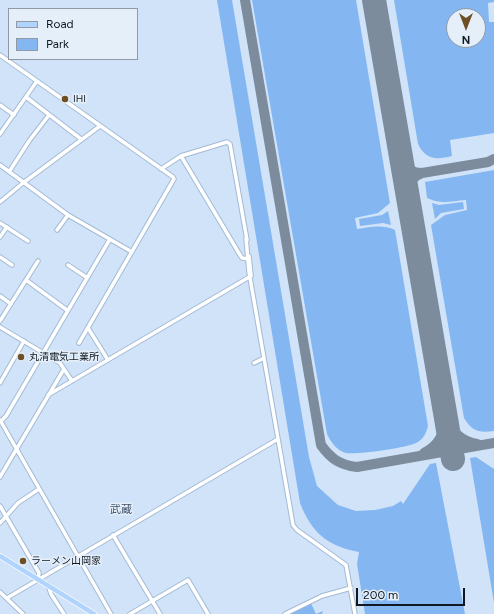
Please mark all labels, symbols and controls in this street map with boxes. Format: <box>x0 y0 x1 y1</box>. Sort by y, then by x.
legend <box>8 8 138 60</box>
north arrow <box>446 8 486 48</box>
text: Road <box>46 17 74 31</box>
text: N <box>462 33 470 46</box>
text: Park <box>46 37 69 51</box>
place label: IHI <box>73 93 86 105</box>
marker: IHI <box>60 94 70 104</box>
place label: 丸清電気工業所 <box>29 351 99 363</box>
marker: 丸清電気工業所 <box>16 352 26 362</box>
district label: 武蔵 <box>110 503 132 517</box>
place label: ラーメン山岡家 <box>31 555 101 567</box>
marker: ラーメン山岡家 <box>18 556 28 566</box>
scale bar <box>358 580 467 606</box>
text: 200 m <box>363 588 398 602</box>

